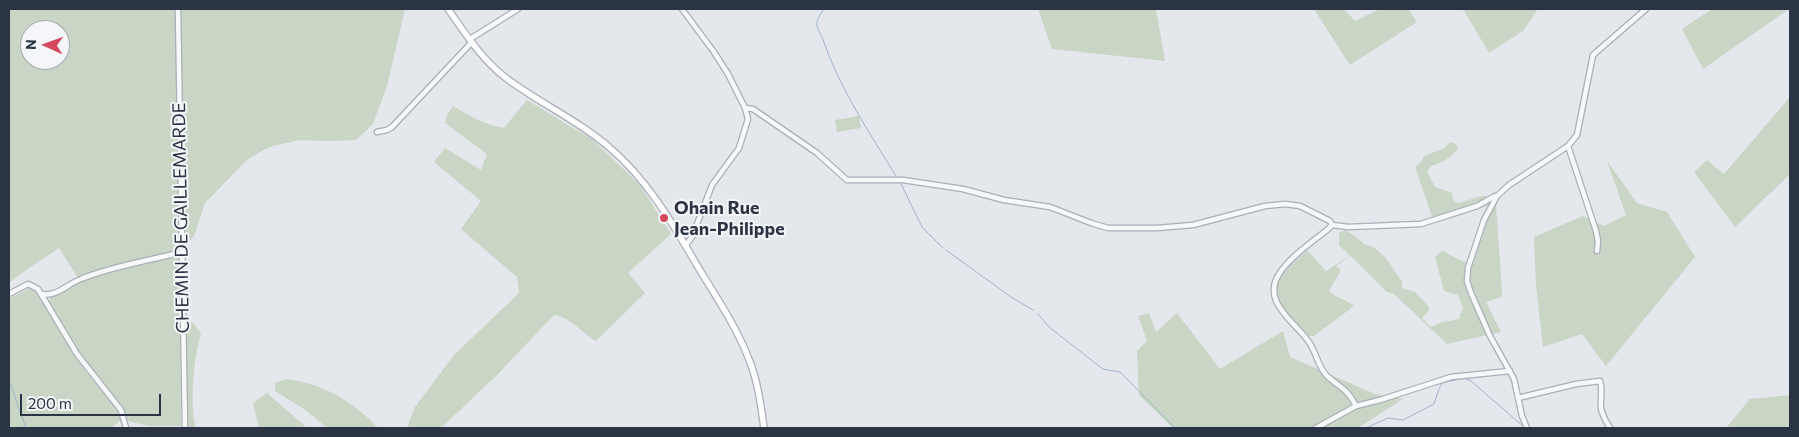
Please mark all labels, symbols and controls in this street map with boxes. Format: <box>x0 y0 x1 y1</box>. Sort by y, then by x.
north arrow <box>20 20 70 70</box>
text: N <box>22 39 39 50</box>
street label: CHEMIN DE GAILLEMARDE <box>168 102 194 334</box>
place label: Ohain Rue Jean-Philippe <box>674 197 785 240</box>
marker: Ohain Rue Jean-Philippe <box>658 212 670 224</box>
scale bar <box>22 384 164 416</box>
text: 200 m <box>28 394 72 412</box>

